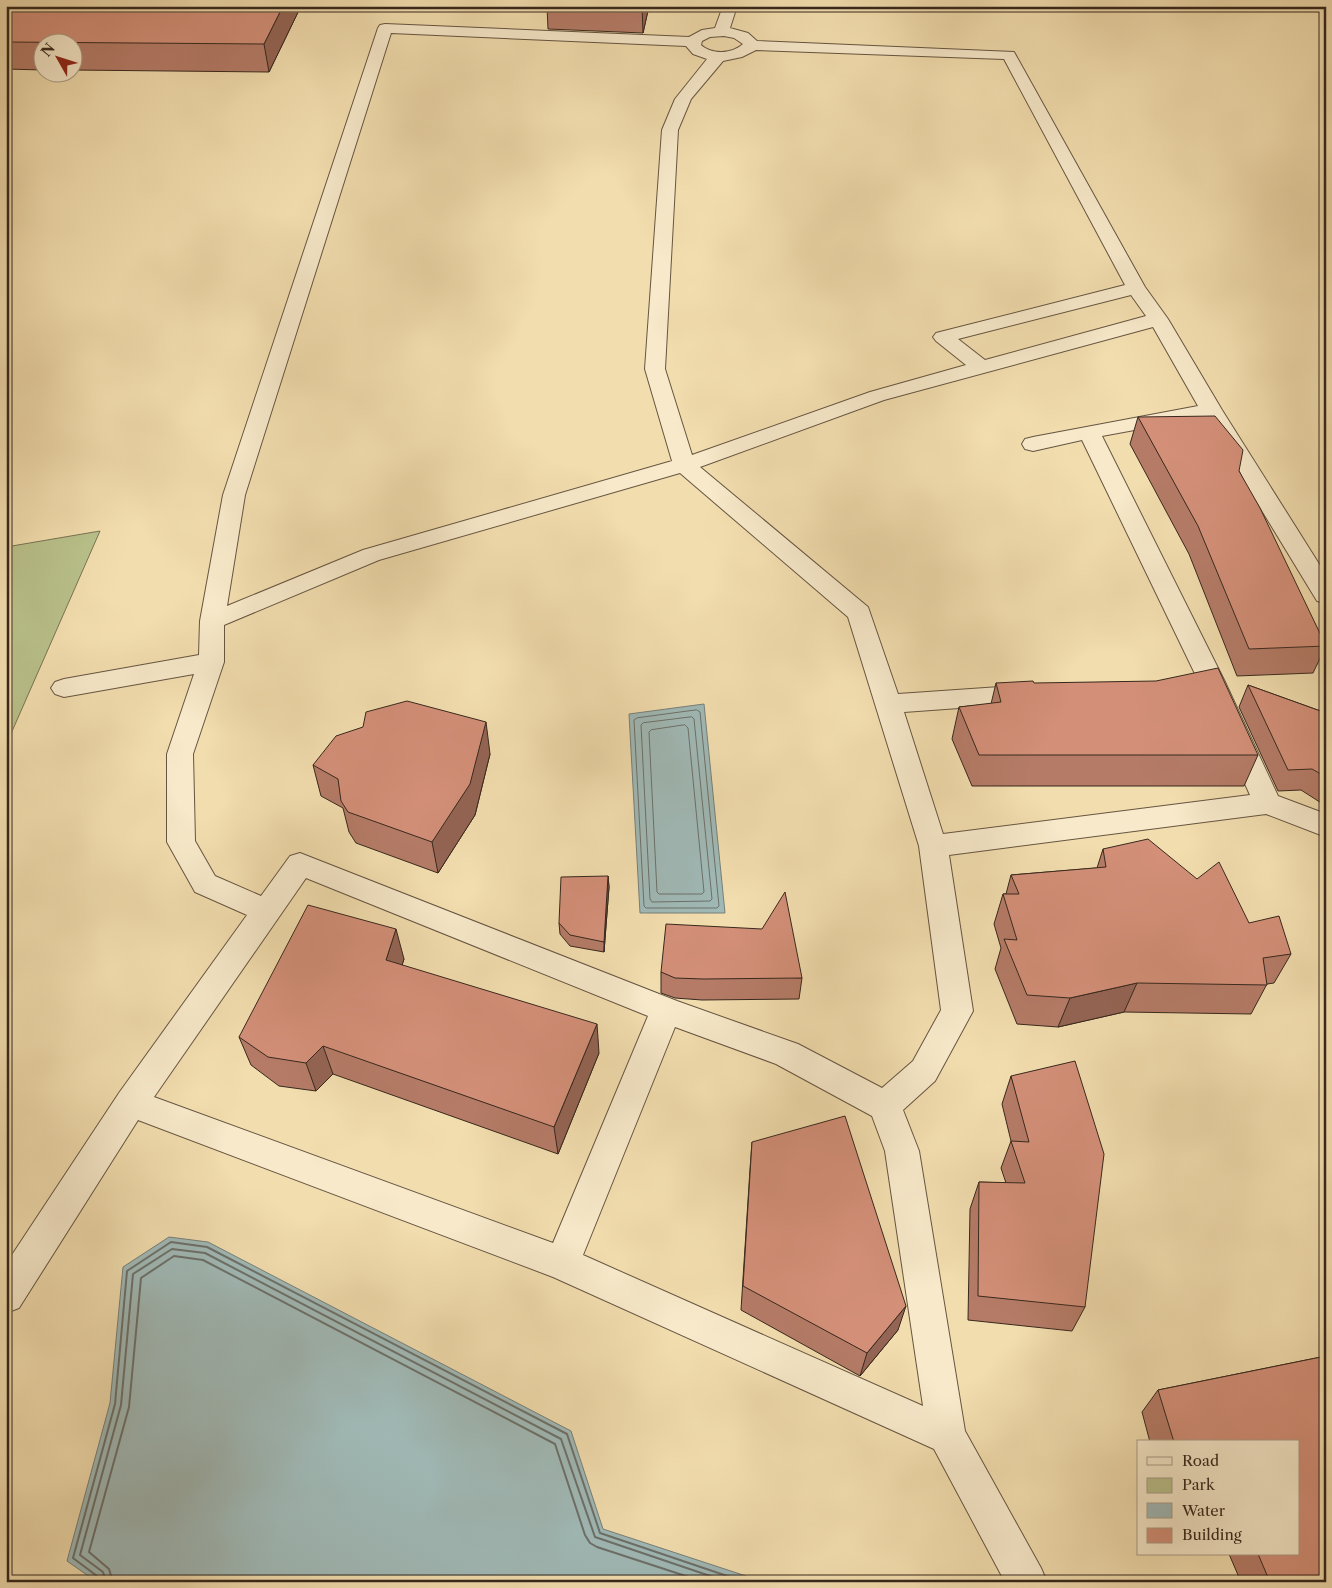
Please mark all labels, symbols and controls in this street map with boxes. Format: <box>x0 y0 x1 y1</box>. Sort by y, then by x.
north arrow <box>32 32 82 82</box>
text: N <box>37 39 59 60</box>
legend <box>1137 1440 1300 1556</box>
text: Road <box>1182 1451 1219 1470</box>
text: Park <box>1182 1475 1216 1494</box>
text: Water <box>1181 1501 1226 1520</box>
text: Building <box>1182 1525 1242 1544</box>

